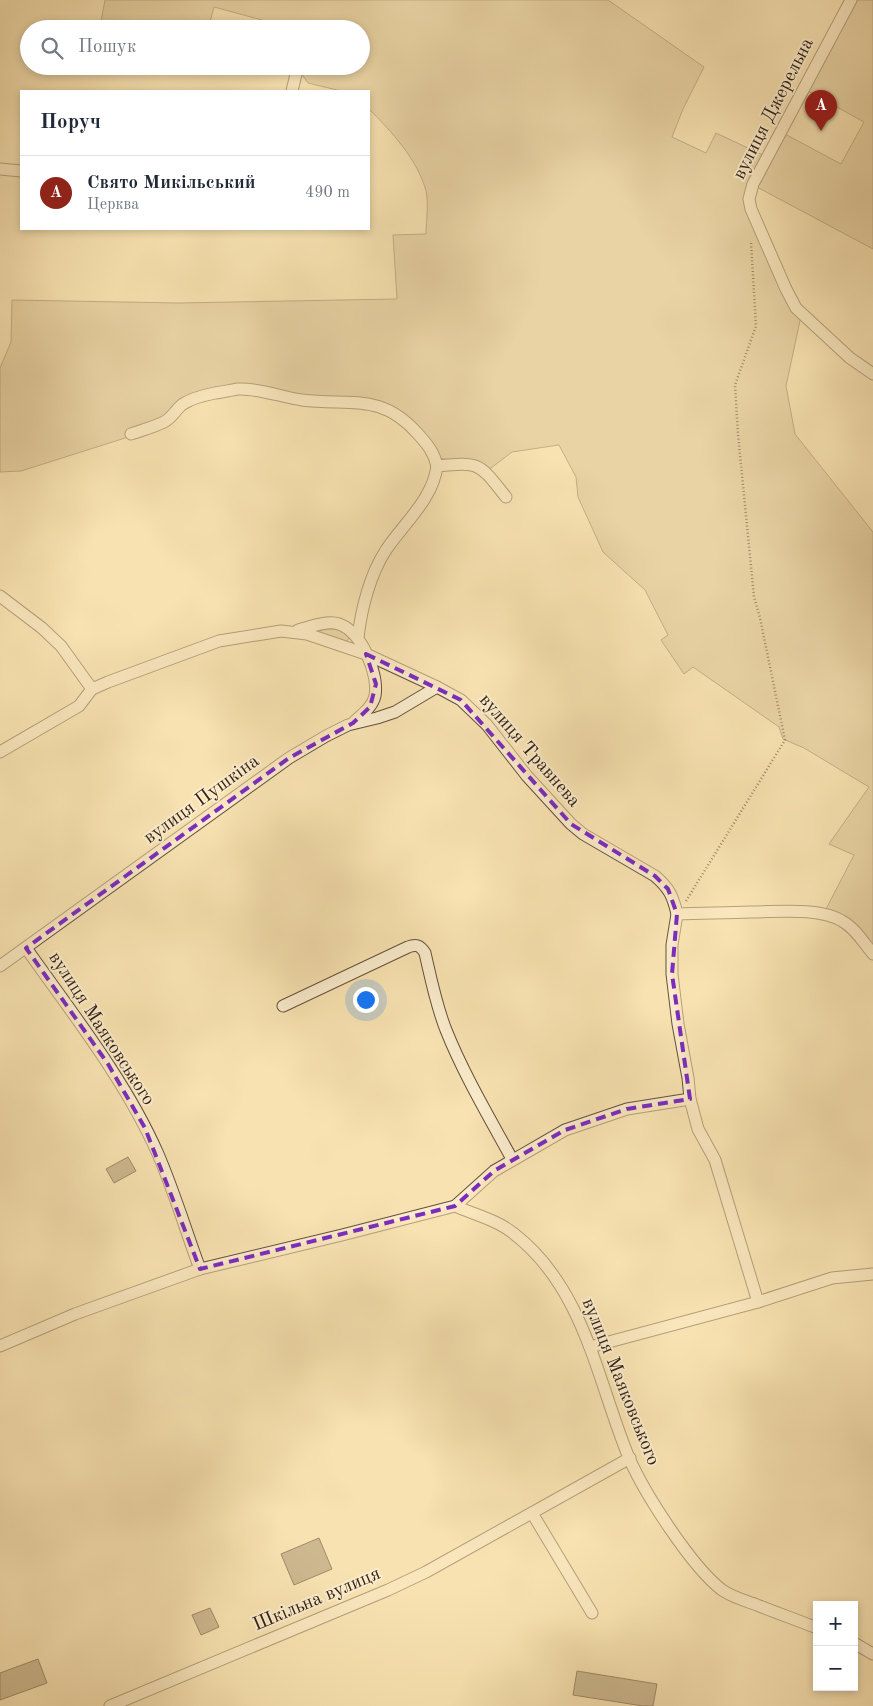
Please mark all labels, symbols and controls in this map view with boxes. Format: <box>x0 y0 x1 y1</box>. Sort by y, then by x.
search box <box>20 20 370 75</box>
icon: search <box>38 34 66 62</box>
street label: вулиця Джерельна <box>730 35 818 183</box>
text: Пошук <box>78 38 136 57</box>
pin: A <box>805 90 837 131</box>
text: Поруч <box>40 112 101 133</box>
text: Свято Микільський <box>87 174 256 193</box>
text: A <box>50 185 62 201</box>
text: 490 m <box>305 185 350 201</box>
text: Церква <box>87 197 139 213</box>
street label: вулиця Травнева <box>475 691 584 812</box>
street label: вулиця Пушкіна <box>141 752 264 848</box>
street label: вулиця Маяковського <box>44 949 158 1109</box>
your location <box>353 987 379 1013</box>
street label: вулиця Маяковського <box>578 1296 662 1468</box>
street label: Шкільна вулиця <box>251 1565 384 1635</box>
map controls <box>813 1601 858 1691</box>
button: + <box>813 1601 858 1646</box>
button: − <box>813 1646 858 1691</box>

